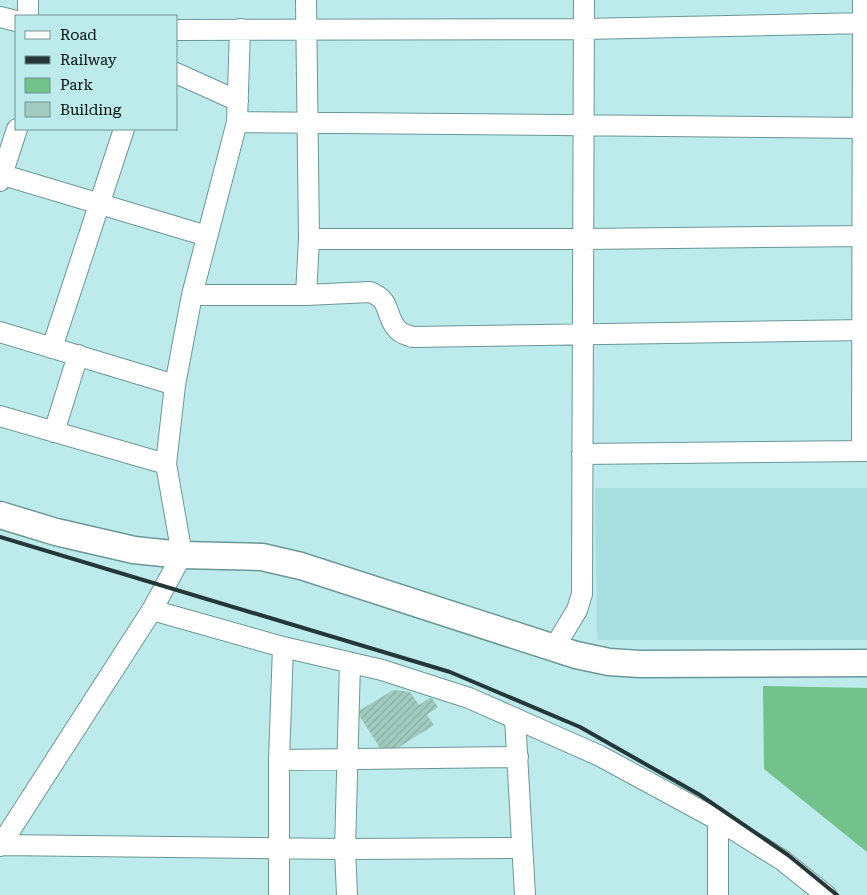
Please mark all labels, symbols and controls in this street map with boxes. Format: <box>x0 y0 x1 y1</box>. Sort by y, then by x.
legend <box>15 15 178 130</box>
text: Road <box>60 26 97 44</box>
text: Railway <box>60 51 117 69</box>
text: Park <box>60 76 94 94</box>
text: Building <box>60 101 122 119</box>

